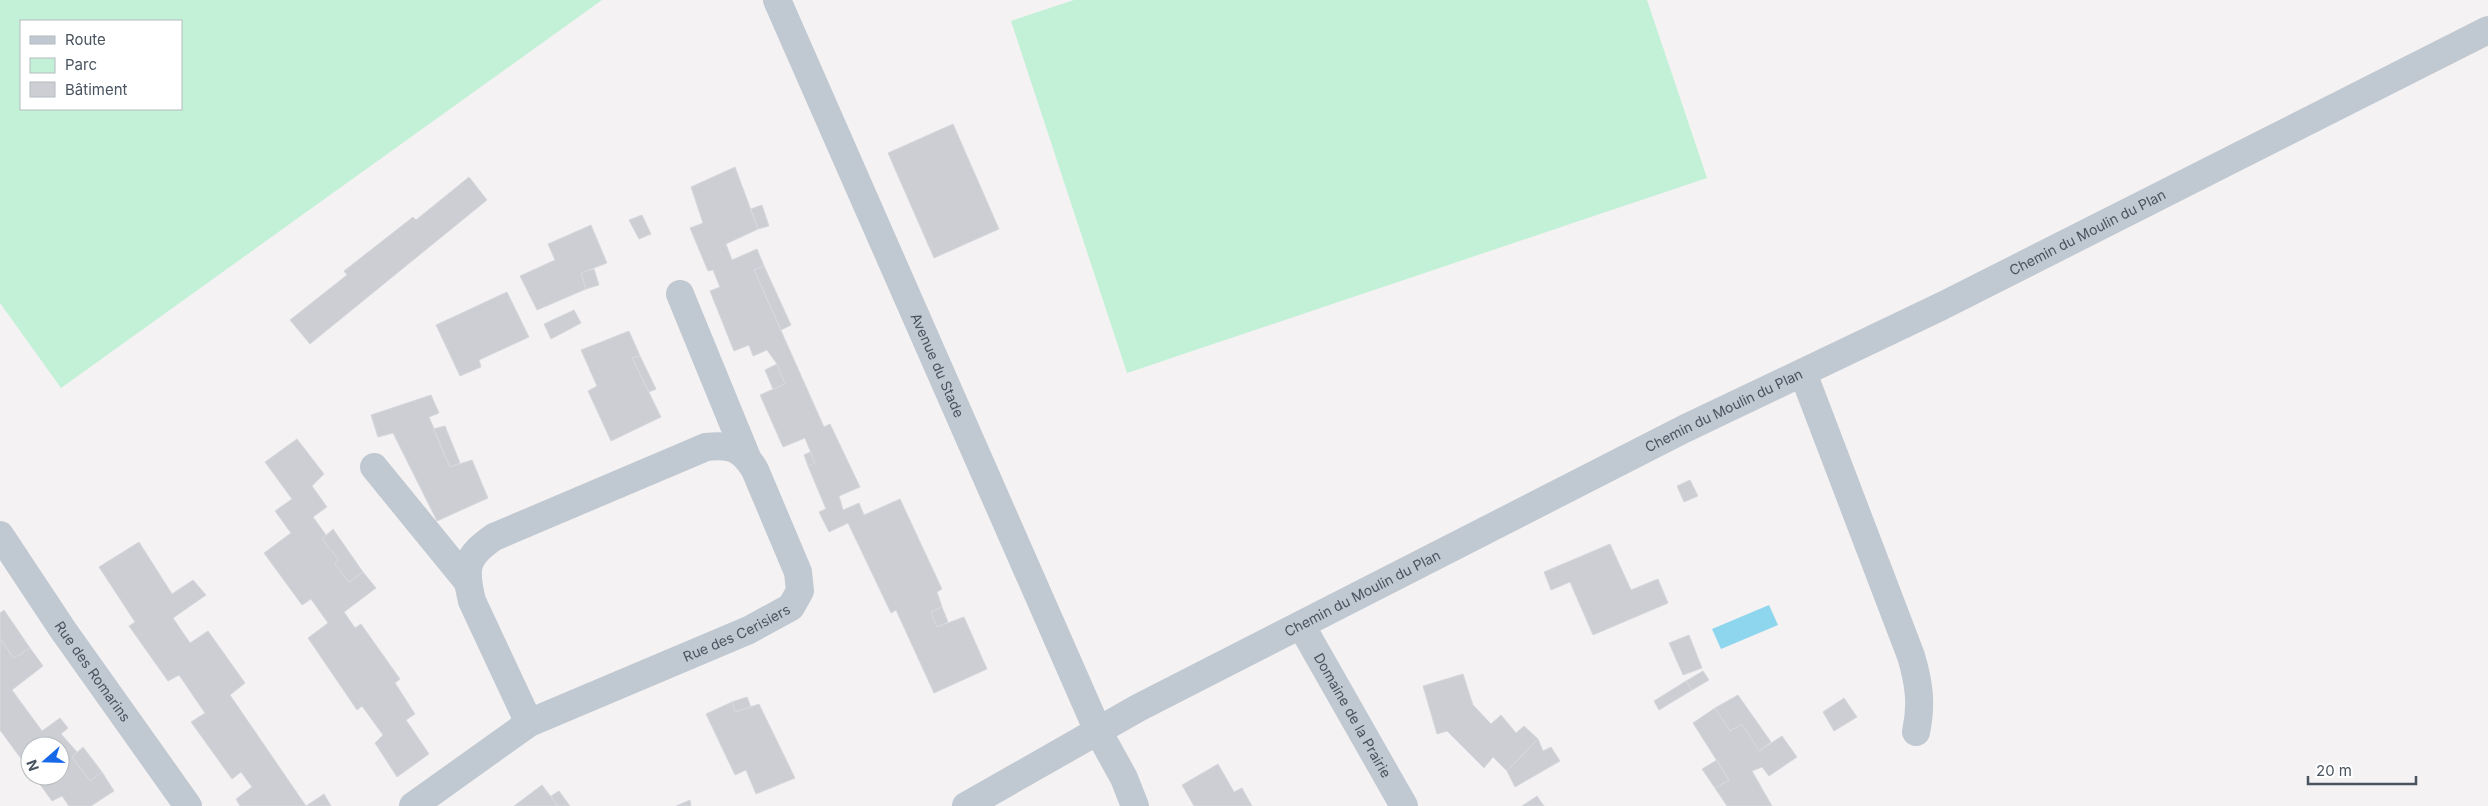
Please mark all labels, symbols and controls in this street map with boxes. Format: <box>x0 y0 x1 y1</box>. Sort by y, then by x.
legend <box>20 20 182 110</box>
text: Route <box>65 30 106 49</box>
text: Parc <box>65 55 97 74</box>
text: Bâtiment <box>65 80 128 99</box>
street label: Chemin du Moulin du Plan <box>2006 185 2168 279</box>
street label: Avenue du Stade <box>908 310 968 420</box>
street label: Chemin du Moulin du Plan <box>1642 365 1805 456</box>
street label: Chemin du Moulin du Plan <box>1281 546 1443 640</box>
street label: Rue des Cerisiers <box>680 600 793 665</box>
street label: Rue des Romarins <box>52 618 134 725</box>
street label: Domaine de la Prairie <box>1311 650 1395 781</box>
north arrow <box>20 736 70 786</box>
scale bar <box>2308 754 2416 786</box>
text: N <box>23 758 42 774</box>
text: 20 m <box>2316 761 2352 780</box>

